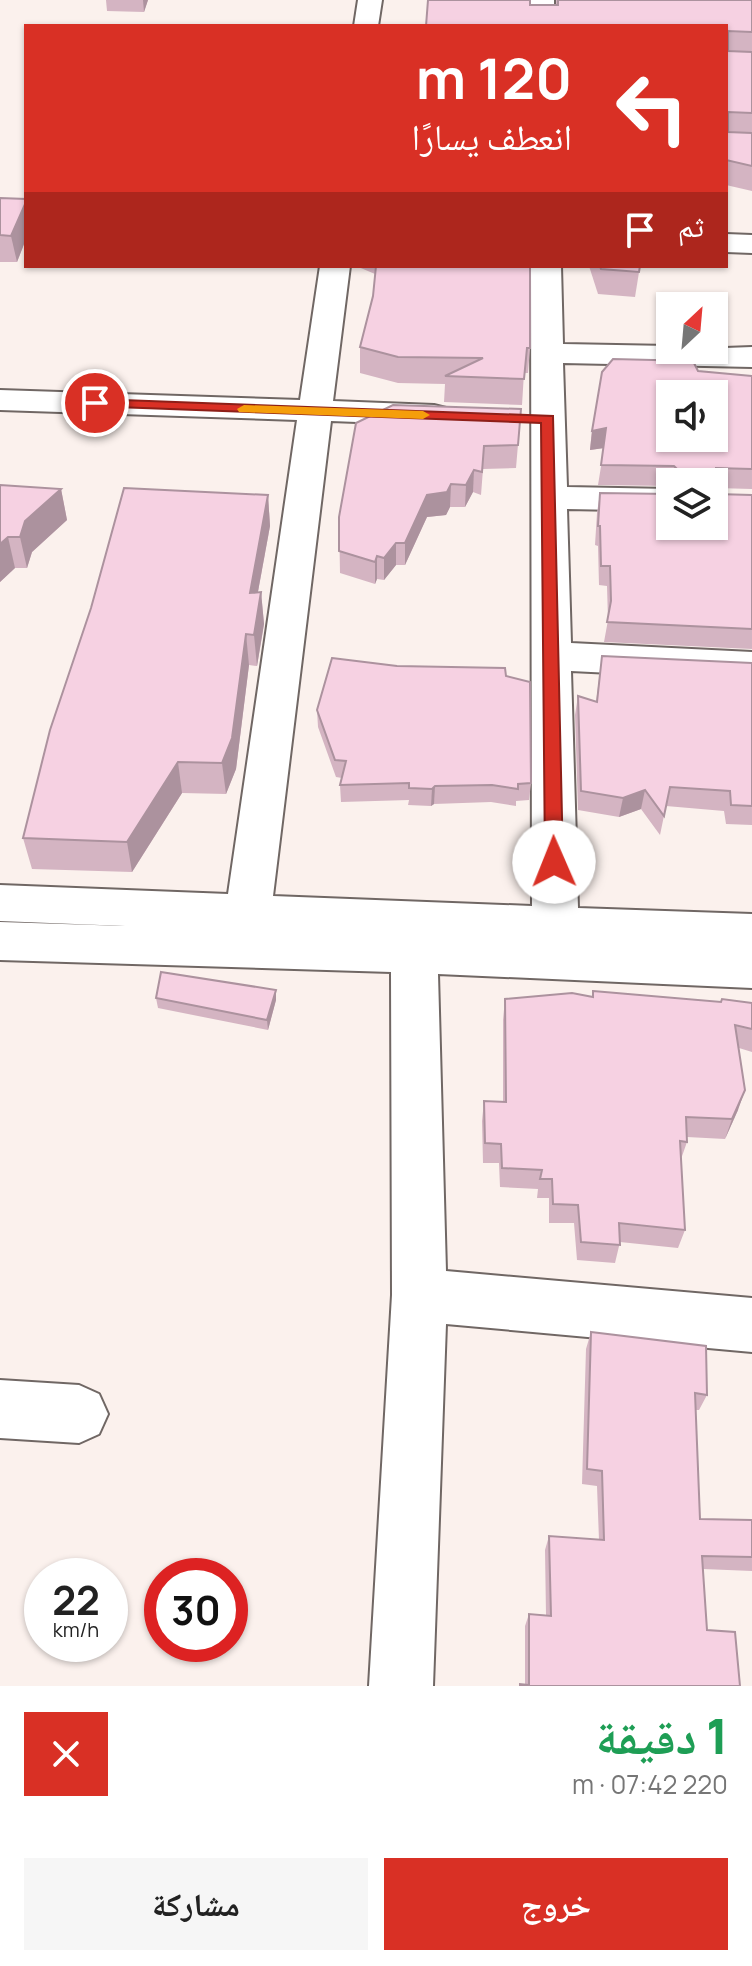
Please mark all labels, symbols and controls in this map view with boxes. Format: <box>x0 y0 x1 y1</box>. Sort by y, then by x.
text: 120 m <box>416 39 572 116</box>
icon: left <box>600 56 704 160</box>
text: انعطف يسارًا <box>412 112 572 161</box>
text: ثم <box>678 205 704 246</box>
icon: arrive <box>618 208 662 252</box>
north arrow <box>656 292 728 364</box>
map controls <box>656 292 728 540</box>
pin <box>61 369 129 437</box>
button: sound <box>656 380 728 452</box>
icon: arrive <box>73 381 117 425</box>
button: layers <box>656 468 728 540</box>
position arrow <box>512 820 596 904</box>
speed limit sign: 30 <box>144 1558 248 1662</box>
text: 22 <box>52 1572 100 1627</box>
text: km/h <box>53 1616 99 1643</box>
text: 1 دقيقة <box>596 1703 728 1768</box>
button: close <box>24 1712 108 1796</box>
text: 220 m · 07:42 <box>572 1766 728 1802</box>
button: مشاركة <box>24 1858 368 1950</box>
button: خروج <box>384 1858 728 1950</box>

